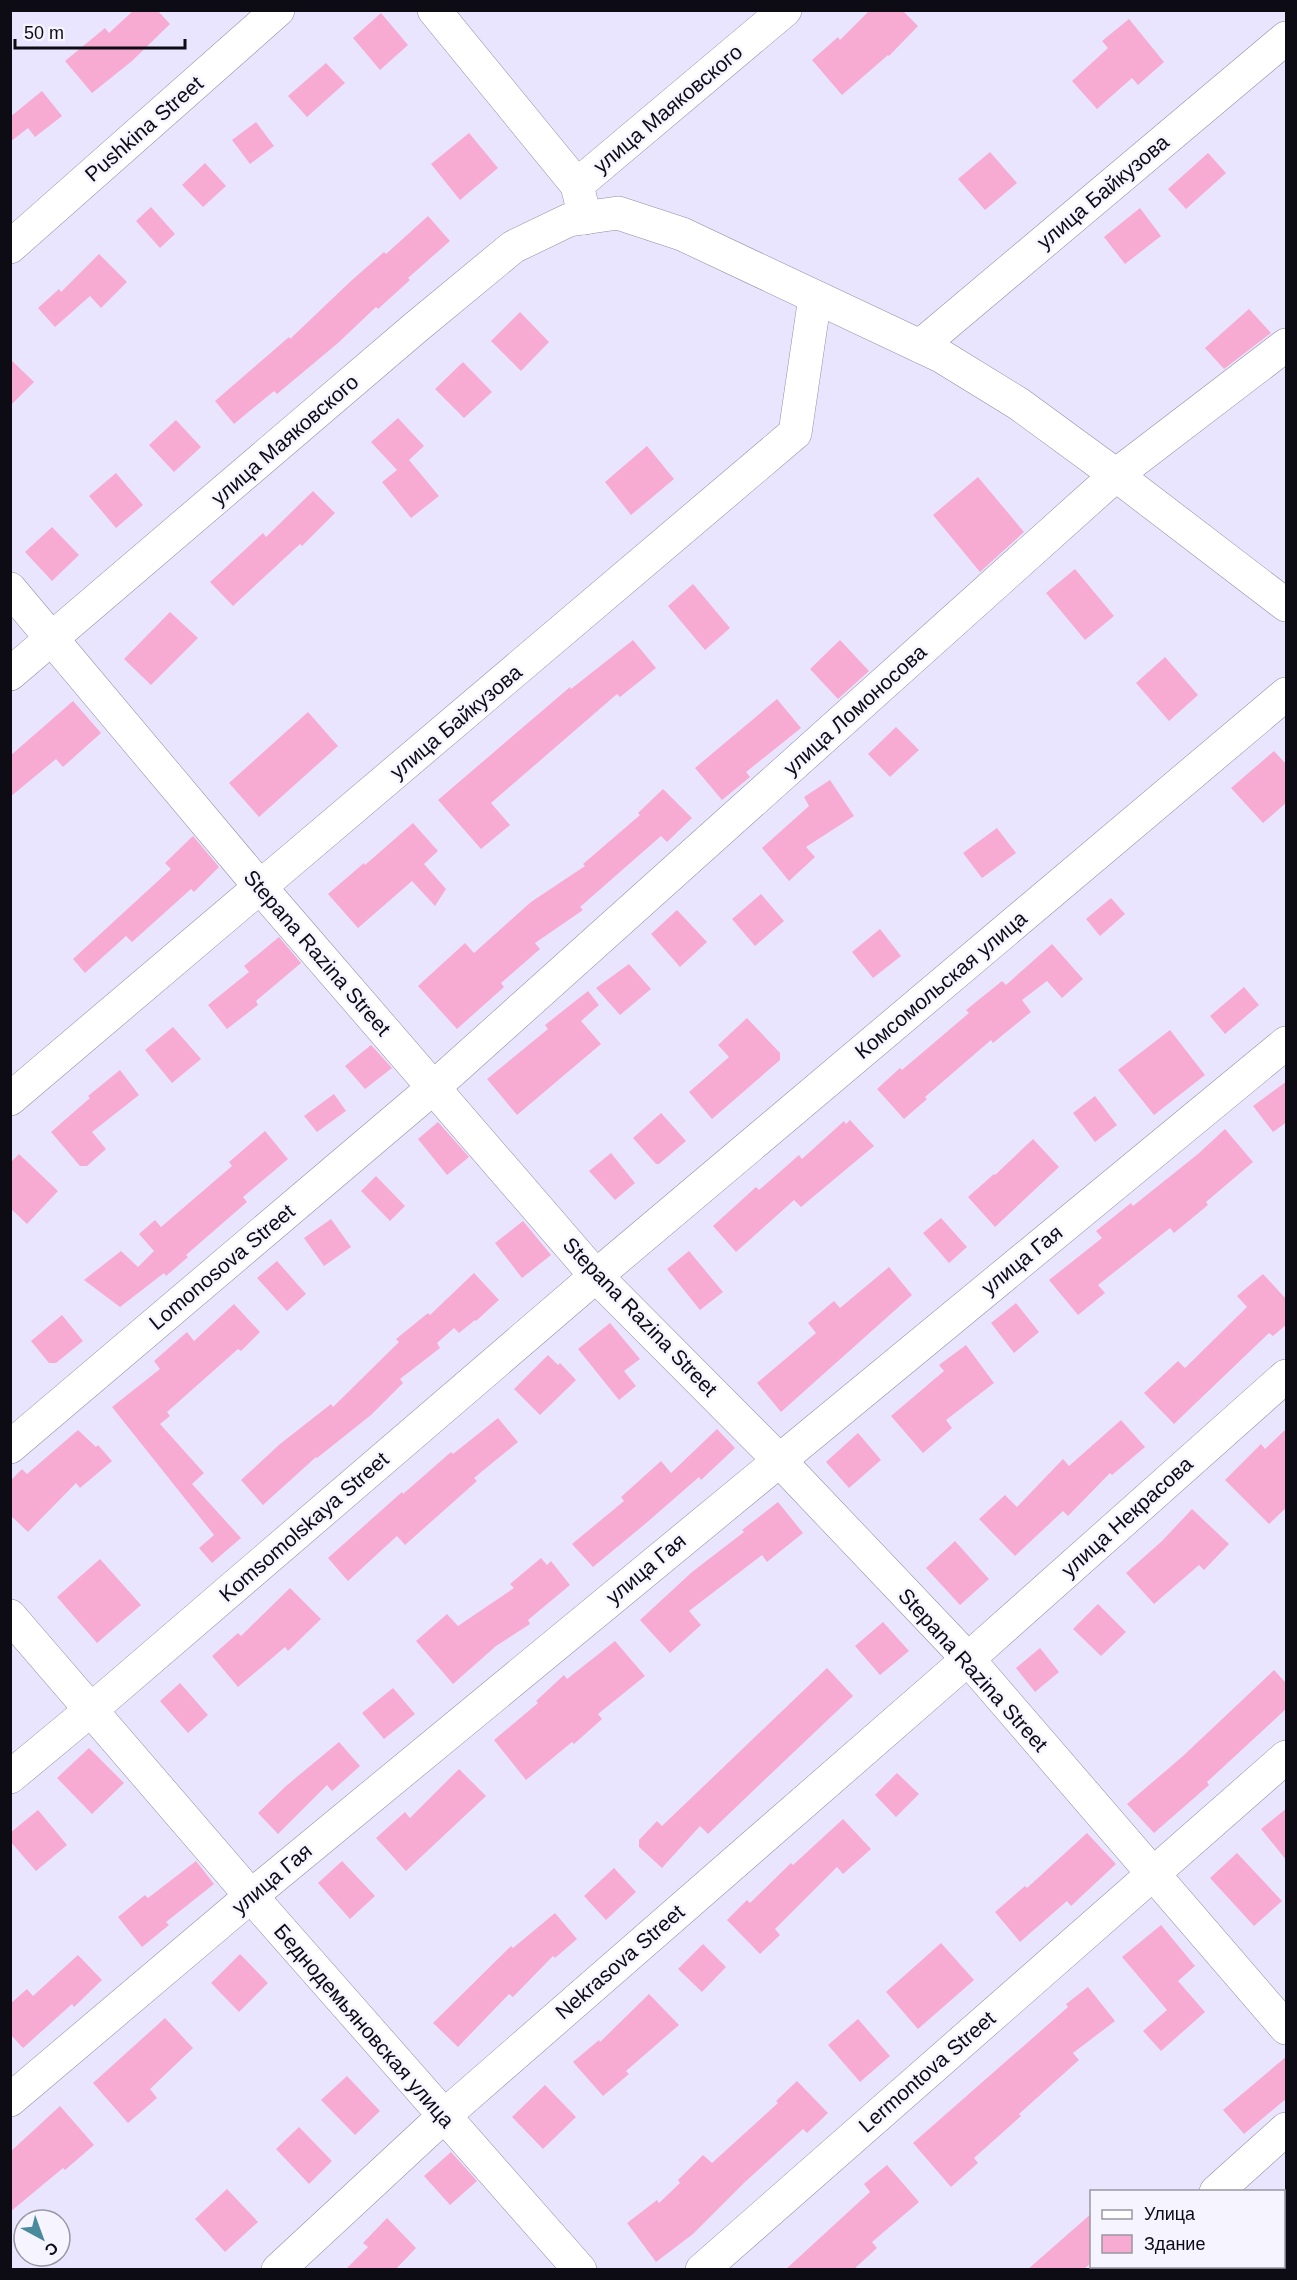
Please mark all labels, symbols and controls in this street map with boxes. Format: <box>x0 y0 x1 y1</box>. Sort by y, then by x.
scale bar <box>15 12 184 50</box>
text: 50 m <box>24 23 64 43</box>
street label: улица Маяковского <box>589 40 747 177</box>
street label: Pushkina Street <box>80 71 207 186</box>
street label: улица Байкузова <box>1032 130 1173 253</box>
street label: улица Маяковского <box>207 370 363 510</box>
street label: улица Ломоносова <box>779 639 931 780</box>
street label: улица Байкузова <box>385 660 526 783</box>
street label: Stepana Razina Street <box>239 865 395 1040</box>
street label: Комсомольская улица <box>850 906 1031 1063</box>
street label: Lomonosova Street <box>145 1199 299 1334</box>
street label: улица Гая <box>977 1220 1067 1299</box>
street label: Stepana Razina Street <box>559 1233 722 1401</box>
street label: Komsomolskaya Street <box>215 1447 393 1606</box>
street label: улица Некрасова <box>1057 1452 1197 1581</box>
street label: улица Гая <box>601 1529 690 1609</box>
street label: Stepana Razina Street <box>894 1583 1053 1756</box>
street label: улица Гая <box>227 1839 316 1919</box>
street label: Nekrasova Street <box>551 1900 689 2024</box>
street label: Беднодемьяновская улица <box>270 1919 459 2132</box>
street label: Lermontova Street <box>854 2006 1000 2137</box>
legend <box>1090 2190 1285 2268</box>
text: Улица <box>1144 2204 1196 2224</box>
north arrow <box>12 2208 72 2268</box>
text: Здание <box>1144 2234 1205 2254</box>
text: С <box>41 2239 61 2259</box>

